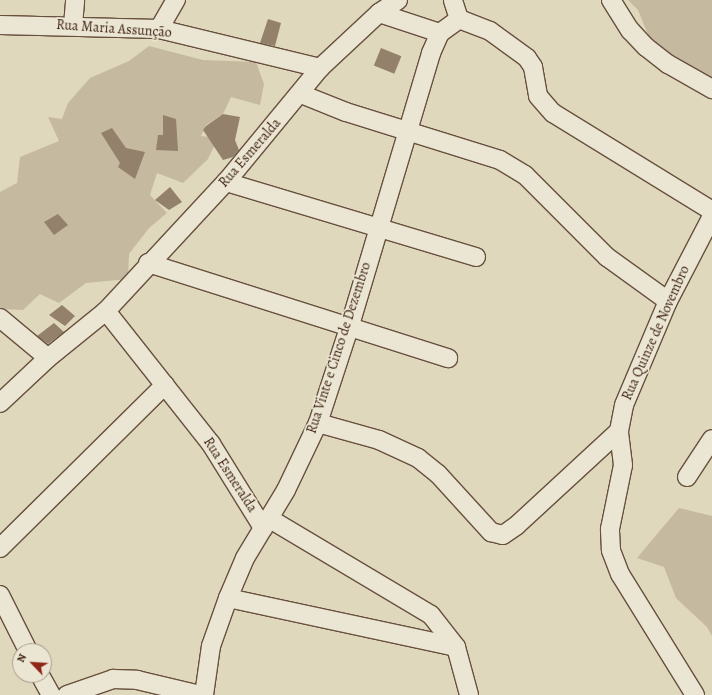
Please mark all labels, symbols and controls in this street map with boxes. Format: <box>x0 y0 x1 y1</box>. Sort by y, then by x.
street label: Rua Maria Assunção <box>56 17 172 41</box>
street label: Rua Esmeralda <box>215 115 285 191</box>
street label: Rua Vinte e Cinco de Dezembro <box>303 260 375 436</box>
street label: Rua Quinze de Novembro <box>619 263 693 403</box>
street label: Rua Esmeralda <box>200 434 260 516</box>
north arrow <box>12 643 52 683</box>
text: N <box>13 651 30 665</box>

